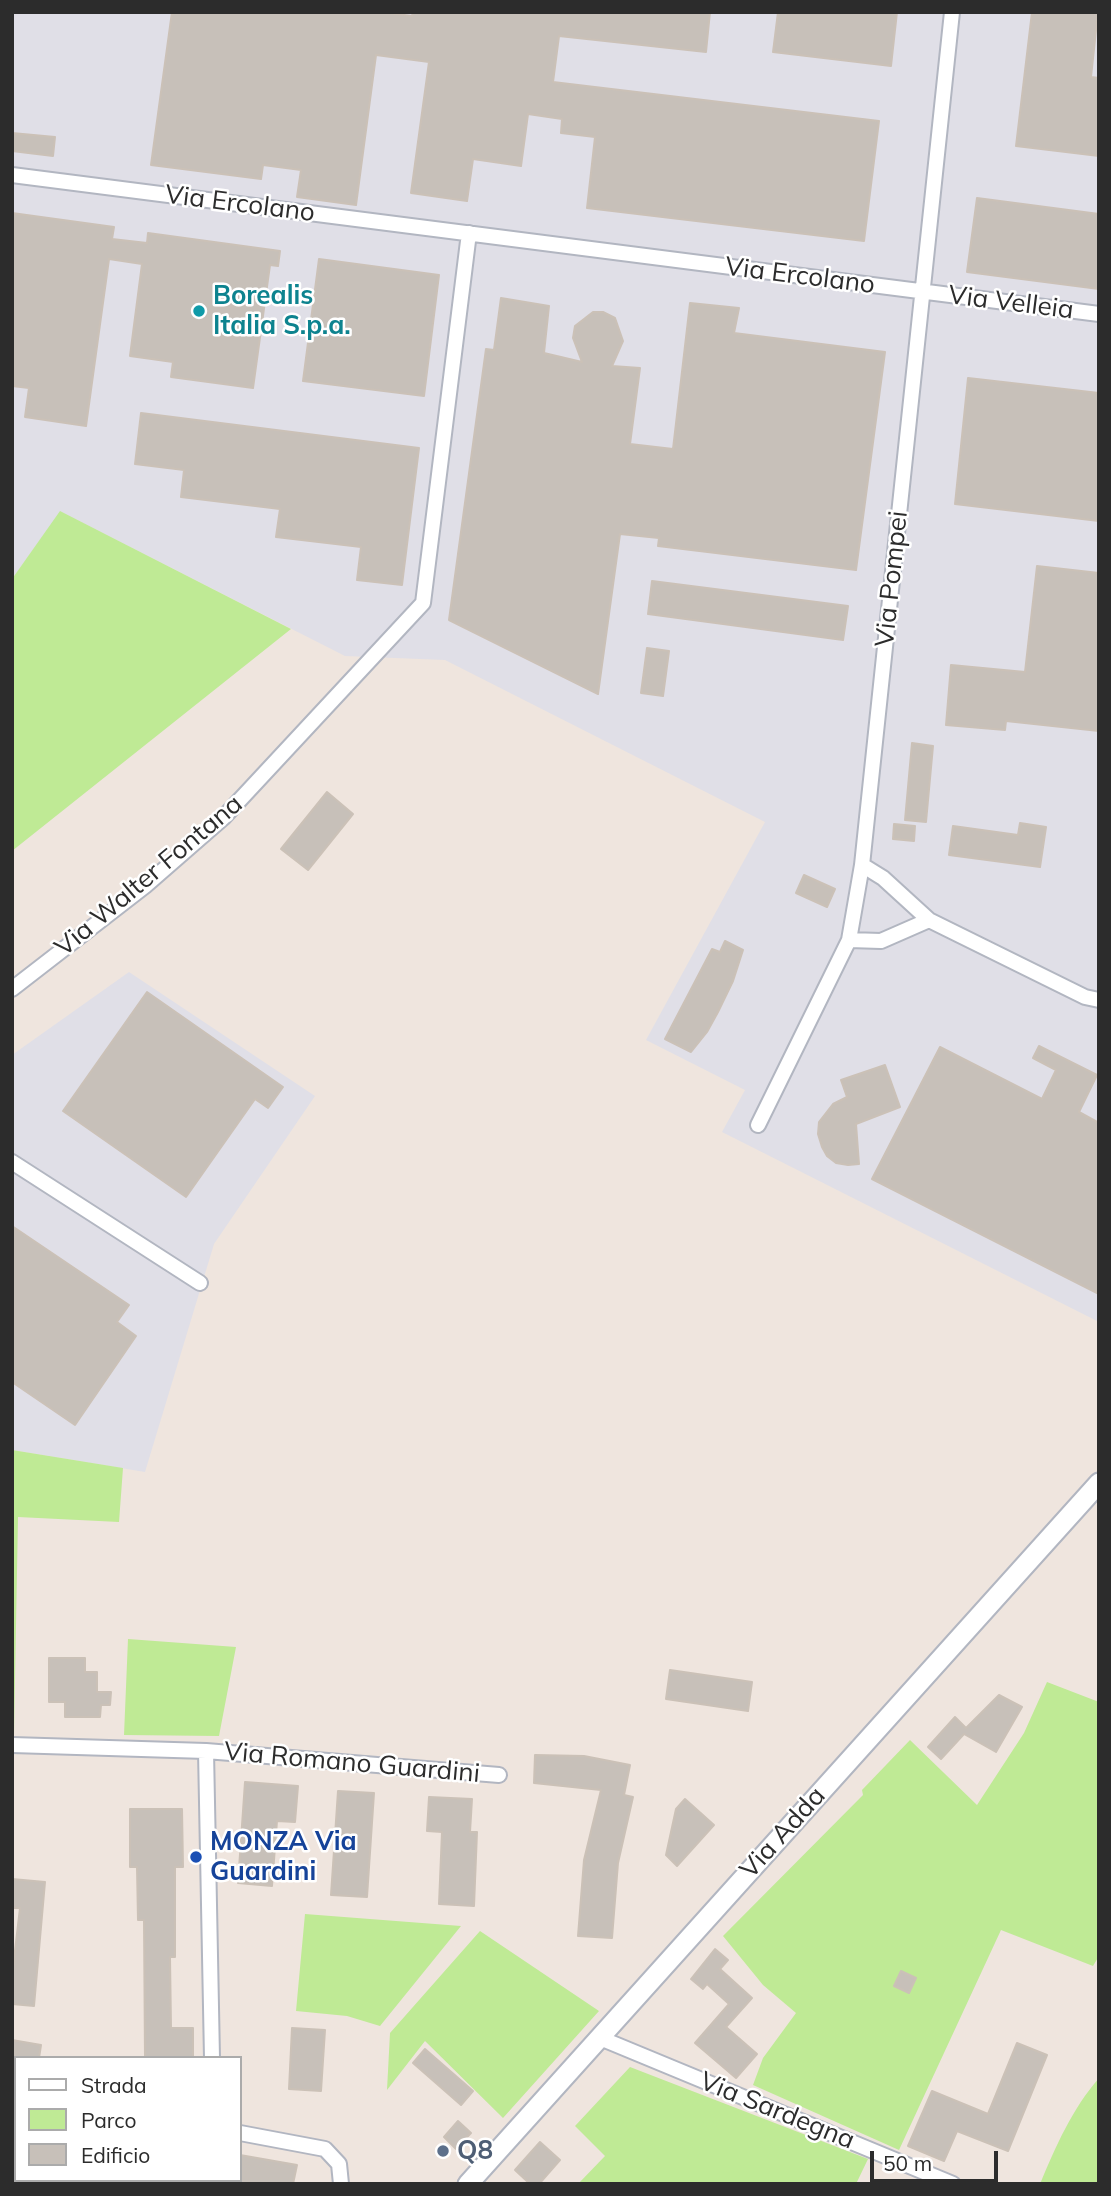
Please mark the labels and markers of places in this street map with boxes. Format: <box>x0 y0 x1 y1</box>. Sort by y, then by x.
place label: Borealis Italia S.p.a. <box>213 280 351 342</box>
marker: Borealis Italia S.p.a. <box>191 303 207 319</box>
place label: MONZA Via Guardini <box>210 1826 357 1888</box>
marker: MONZA Via Guardini <box>188 1849 204 1865</box>
place label: Q8 <box>457 2135 493 2167</box>
marker: Q8 <box>435 2143 451 2159</box>

